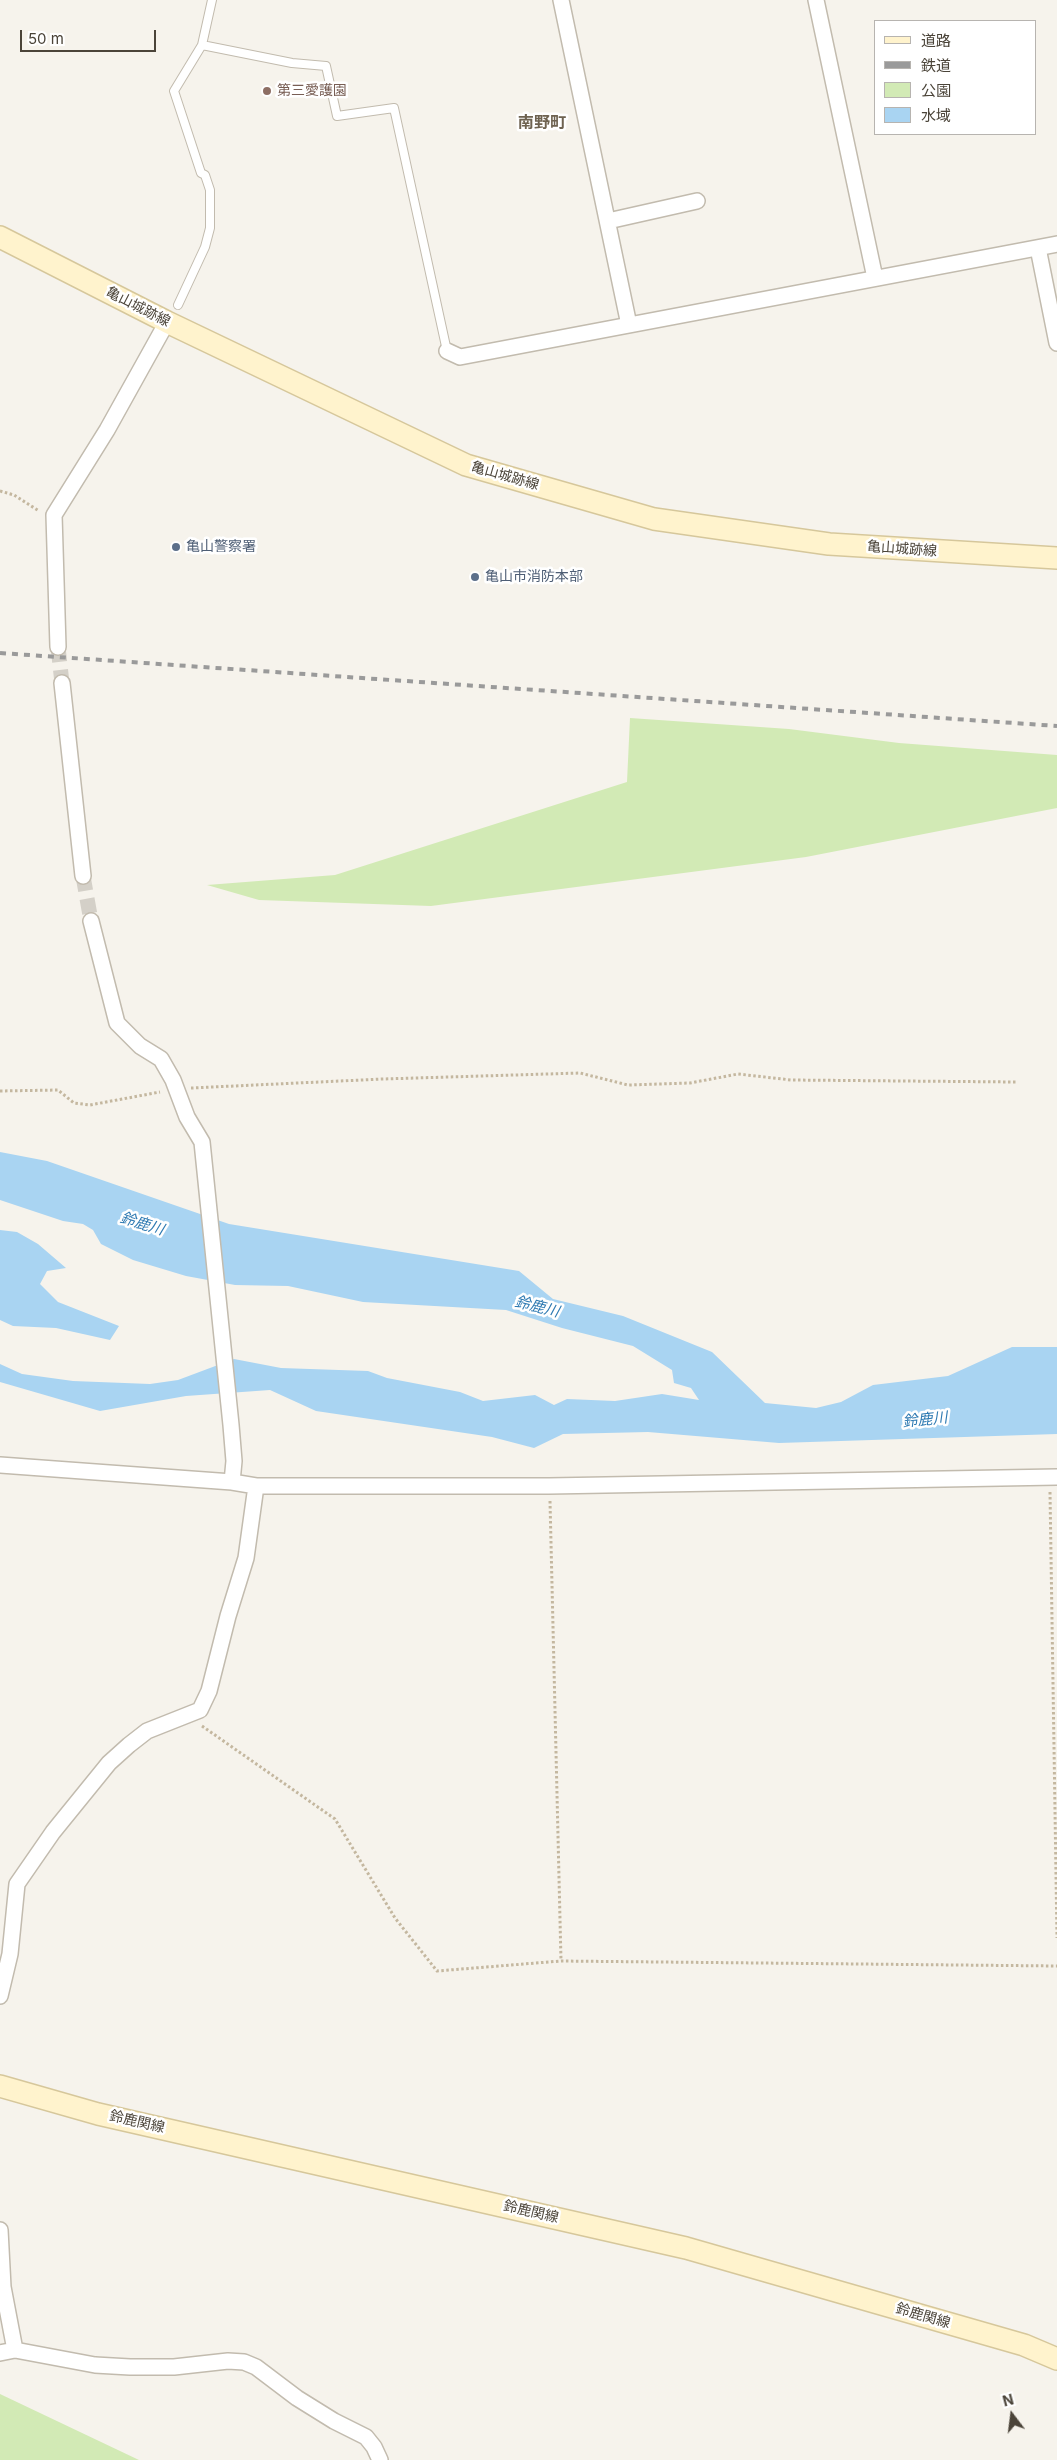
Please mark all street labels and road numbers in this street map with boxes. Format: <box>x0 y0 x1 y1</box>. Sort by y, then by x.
street label: 亀山城跡線 <box>103 284 173 330</box>
street label: 亀山城跡線 <box>469 458 541 494</box>
street label: 亀山城跡線 <box>866 538 938 560</box>
street label: 鈴鹿関線 <box>108 2108 166 2136</box>
street label: 鈴鹿関線 <box>502 2198 560 2226</box>
street label: 鈴鹿関線 <box>894 2300 952 2332</box>

